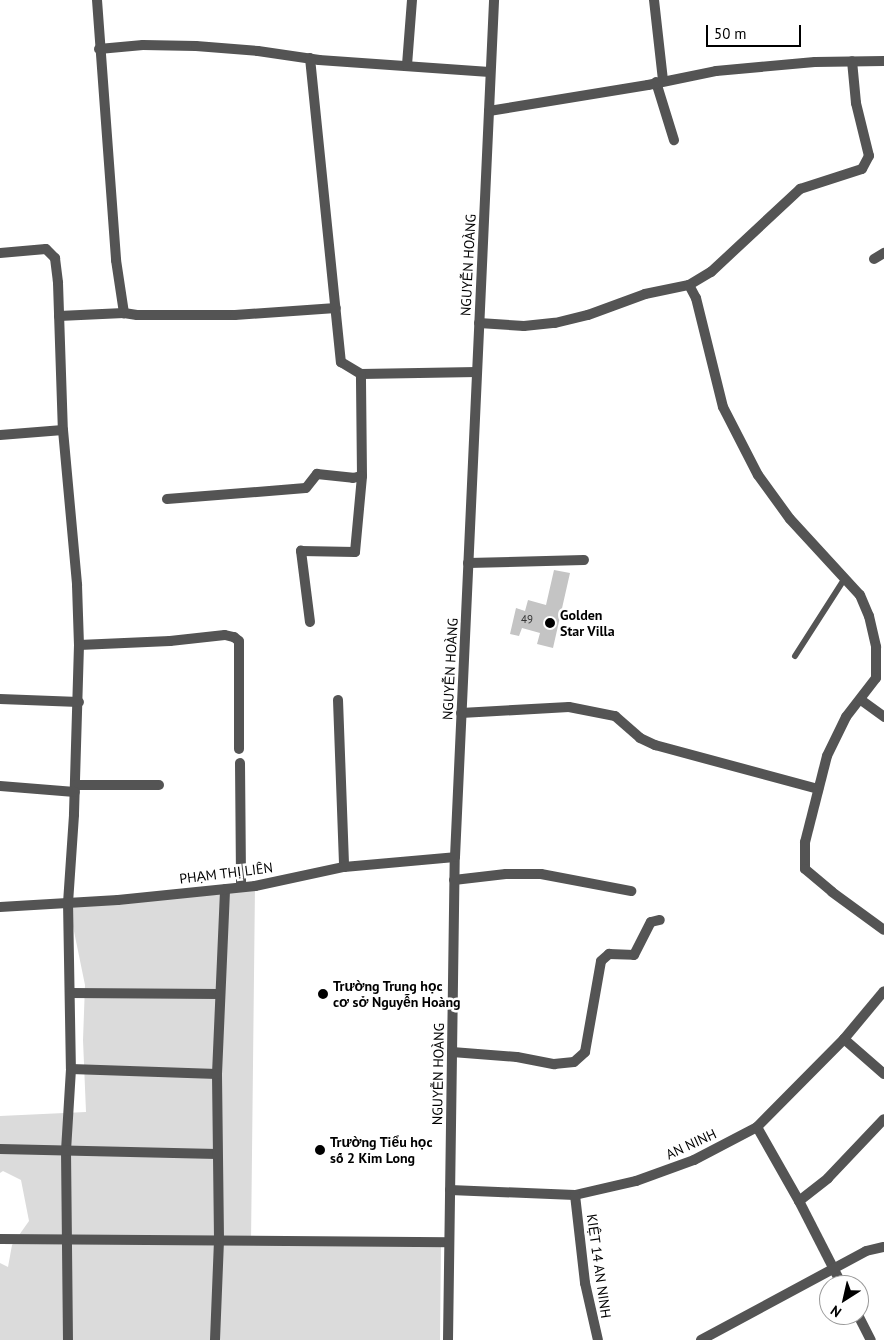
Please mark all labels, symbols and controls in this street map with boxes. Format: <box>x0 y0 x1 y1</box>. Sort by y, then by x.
scale bar <box>709 15 804 47</box>
text: 50 m <box>714 24 747 43</box>
street label: NGUYỄN HOÀNG <box>457 214 479 316</box>
place label: Golden Star Villa <box>560 607 615 640</box>
house number: 49 <box>521 612 533 626</box>
marker: Golden Star Villa <box>544 617 556 629</box>
street label: NGUYỄN HOÀNG <box>439 618 461 720</box>
street label: PHẠM THỊ LIÊN <box>178 859 274 887</box>
place label: Trường Trung học cơ sở Nguyễn Hoàng <box>333 978 461 1010</box>
marker: Trường Trung học cơ sở Nguyễn Hoàng <box>317 988 329 1000</box>
street label: NGUYỄN HOÀNG <box>429 1023 447 1125</box>
street label: AN NINH <box>663 1125 719 1163</box>
place label: Trường Tiểu học số 2 Kim Long <box>330 1134 433 1166</box>
marker: Trường Tiểu học số 2 Kim Long <box>314 1144 326 1156</box>
street label: KIỆT 14 AN NINH <box>583 1212 615 1320</box>
north arrow <box>819 1275 869 1325</box>
text: N <box>827 1301 845 1321</box>

